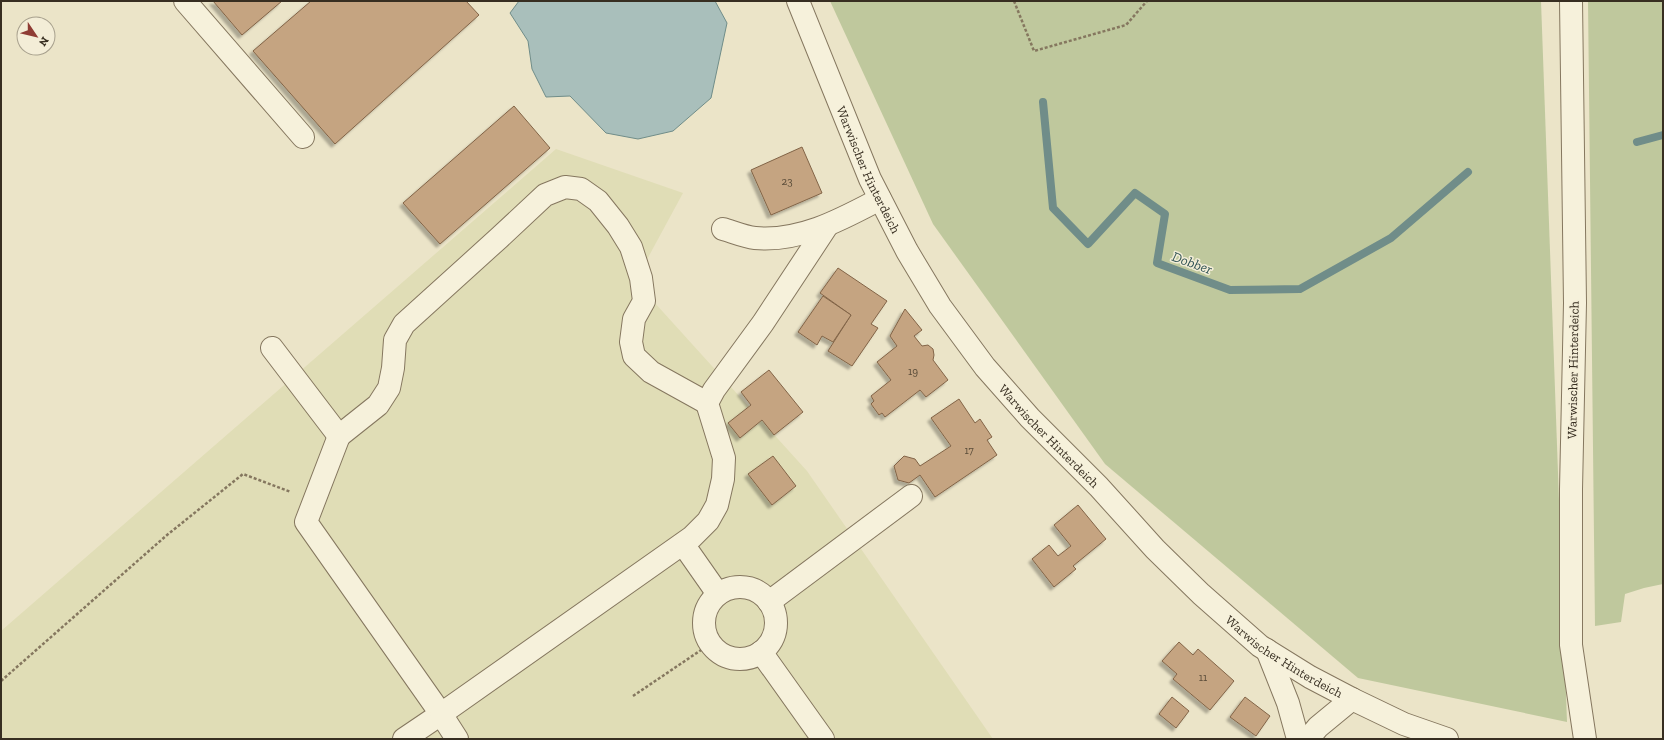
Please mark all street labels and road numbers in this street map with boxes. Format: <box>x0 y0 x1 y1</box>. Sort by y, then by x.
street label: Warwischer Hinterdeich <box>834 104 904 236</box>
street label: Warwischer Hinterdeich <box>1564 300 1582 439</box>
street label: Warwischer Hinterdeich <box>996 381 1103 491</box>
street label: Warwischer Hinterdeich <box>1223 612 1346 701</box>

